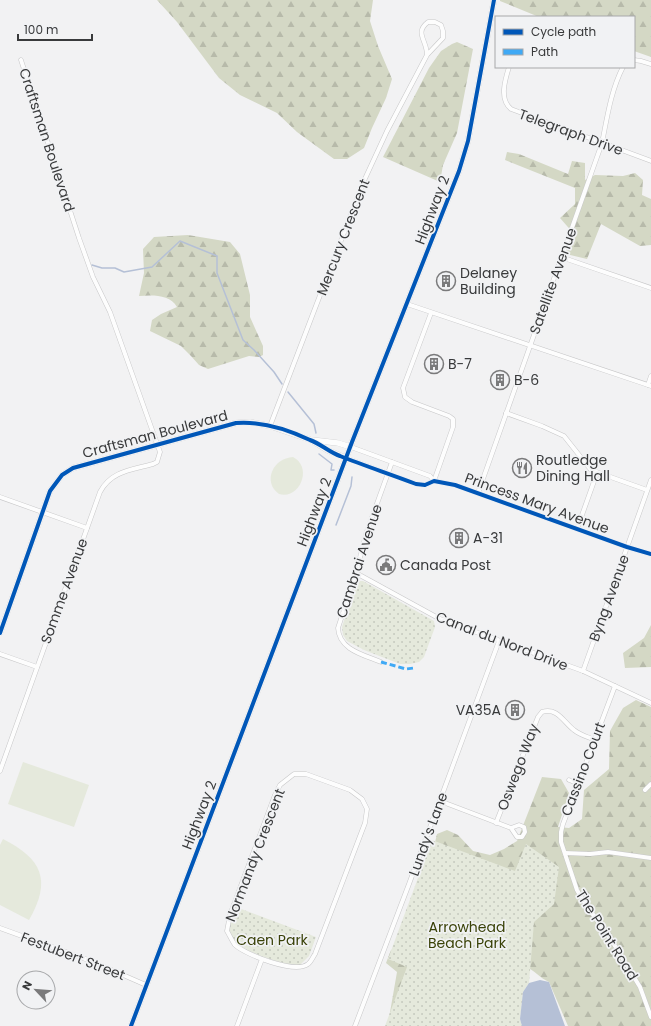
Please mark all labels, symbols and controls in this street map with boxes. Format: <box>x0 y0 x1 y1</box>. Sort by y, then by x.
scale bar <box>18 16 92 42</box>
legend <box>495 16 635 68</box>
text: 100 m <box>24 21 58 38</box>
text: Cycle path <box>531 23 596 40</box>
text: Path <box>531 43 558 60</box>
street label: Craftsman Boulevard <box>14 66 80 214</box>
street label: Telegraph Drive <box>516 104 626 160</box>
street label: Highway 2 <box>410 173 454 247</box>
street label: Mercury Crescent <box>312 176 374 298</box>
street label: Satellite Avenue <box>524 225 582 337</box>
place label: Delaney Building <box>460 263 517 299</box>
building icon: Delaney Building <box>435 270 457 292</box>
building icon: B-7 <box>423 353 445 375</box>
place label: B-7 <box>448 354 472 374</box>
building icon: B-6 <box>489 369 511 391</box>
place label: B-6 <box>514 370 539 390</box>
street label: Craftsman Boulevard <box>80 405 230 463</box>
place label: Routledge Dining Hall <box>536 450 610 486</box>
restaurant icon: Routledge Dining Hall <box>511 457 533 479</box>
street label: Princess Mary Avenue <box>462 468 612 539</box>
street label: Highway 2 <box>292 475 336 549</box>
street label: Cambrai Avenue <box>331 501 387 620</box>
building icon: A-31 <box>448 527 470 549</box>
place label: A-31 <box>473 528 503 548</box>
street label: Somme Avenue <box>36 535 92 647</box>
street label: Byng Avenue <box>584 551 634 644</box>
public building icon: Canada Post <box>375 554 397 576</box>
place label: Canada Post <box>400 555 491 575</box>
street label: Canal du Nord Drive <box>433 607 571 676</box>
building icon: VA35A <box>504 699 526 721</box>
place label: VA35A <box>456 700 501 720</box>
street label: Cassino Court <box>556 719 610 819</box>
street label: Oswego Way <box>492 721 544 813</box>
street label: Highway 2 <box>177 778 221 852</box>
street label: Normandy Crescent <box>220 785 290 925</box>
street label: Lundy's Lane <box>404 789 453 879</box>
street label: The Point Road <box>571 886 643 984</box>
park label: Arrowhead Beach Park <box>428 917 507 953</box>
street label: Festubert Street <box>18 927 128 985</box>
park label: Caen Park <box>236 930 309 950</box>
north arrow <box>16 970 56 1010</box>
text: N <box>18 978 36 993</box>

